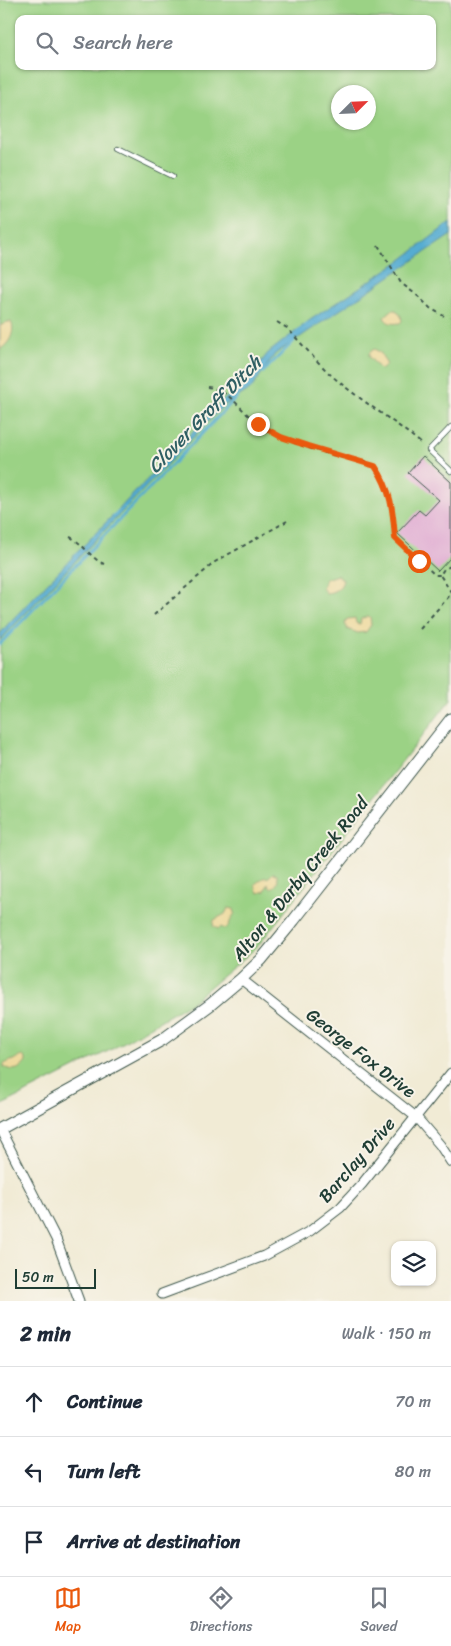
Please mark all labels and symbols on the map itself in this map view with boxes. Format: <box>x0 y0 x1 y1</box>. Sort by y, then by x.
north arrow <box>331 85 376 130</box>
water label: Clover Groff Ditch <box>139 346 271 481</box>
route end <box>247 413 270 436</box>
route start <box>408 550 431 573</box>
street label: Alton & Darby Creek Road <box>223 788 378 969</box>
street label: George Fox Drive <box>299 1000 423 1107</box>
street label: Barclay Drive <box>310 1110 404 1210</box>
scale bar <box>15 1266 96 1289</box>

